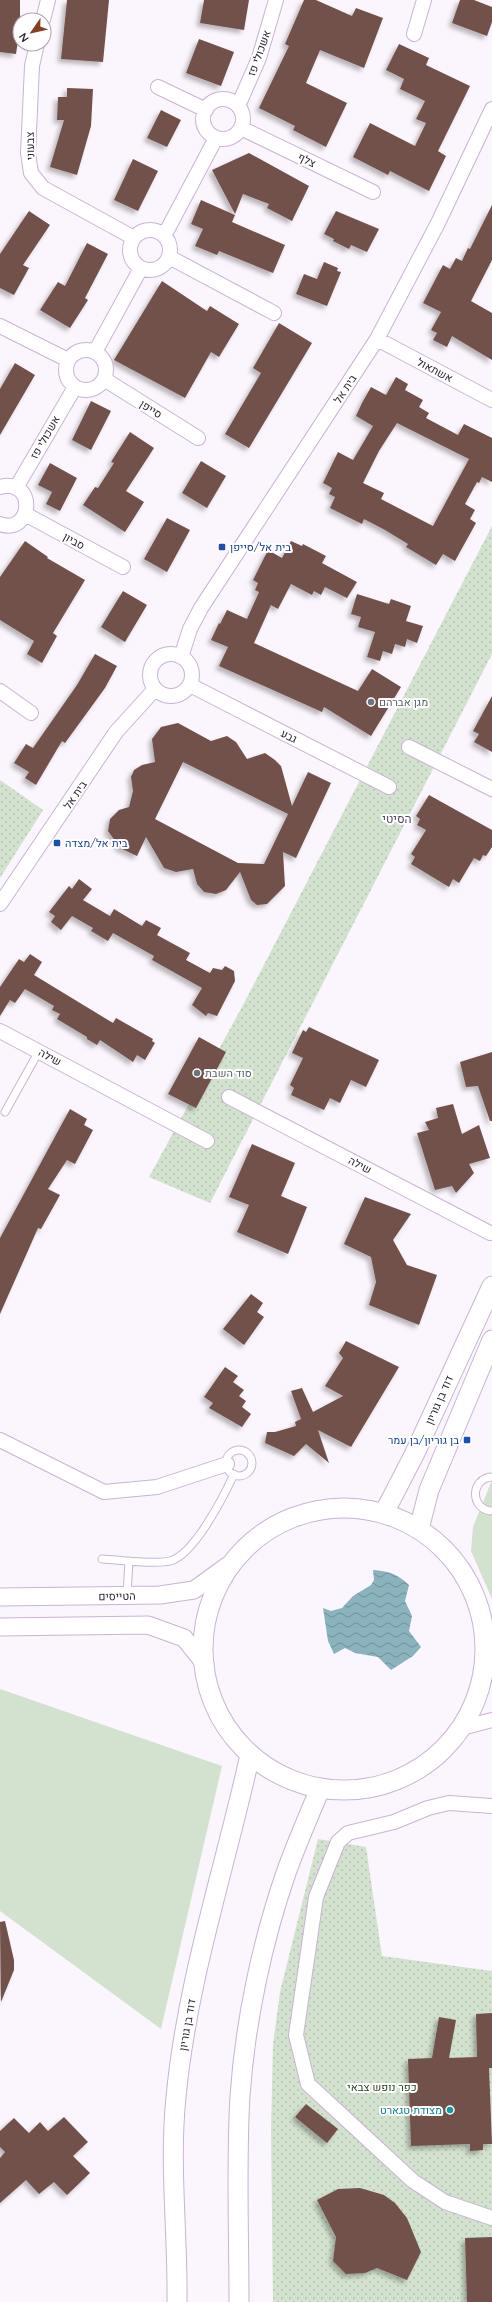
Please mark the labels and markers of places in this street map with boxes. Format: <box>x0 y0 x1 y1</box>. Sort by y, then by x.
place label: בית אל/סייפן <box>230 540 291 554</box>
marker: בית אל/סייפן <box>217 542 227 552</box>
place label: מגן אברהם <box>379 695 428 709</box>
marker: מגן אברהם <box>366 697 376 707</box>
place label: בית אל/מצדה <box>65 836 128 850</box>
marker: בית אל/מצדה <box>52 838 62 848</box>
place label: סוד השבת <box>205 1066 252 1080</box>
marker: סוד השבת <box>192 1068 202 1078</box>
place label: בן גוריון/בן עמר <box>388 1433 459 1447</box>
marker: בן גוריון/בן עמר <box>462 1435 472 1445</box>
place label: מצודת טגארט <box>380 2103 442 2117</box>
marker: מצודת טגארט <box>445 2105 455 2115</box>

